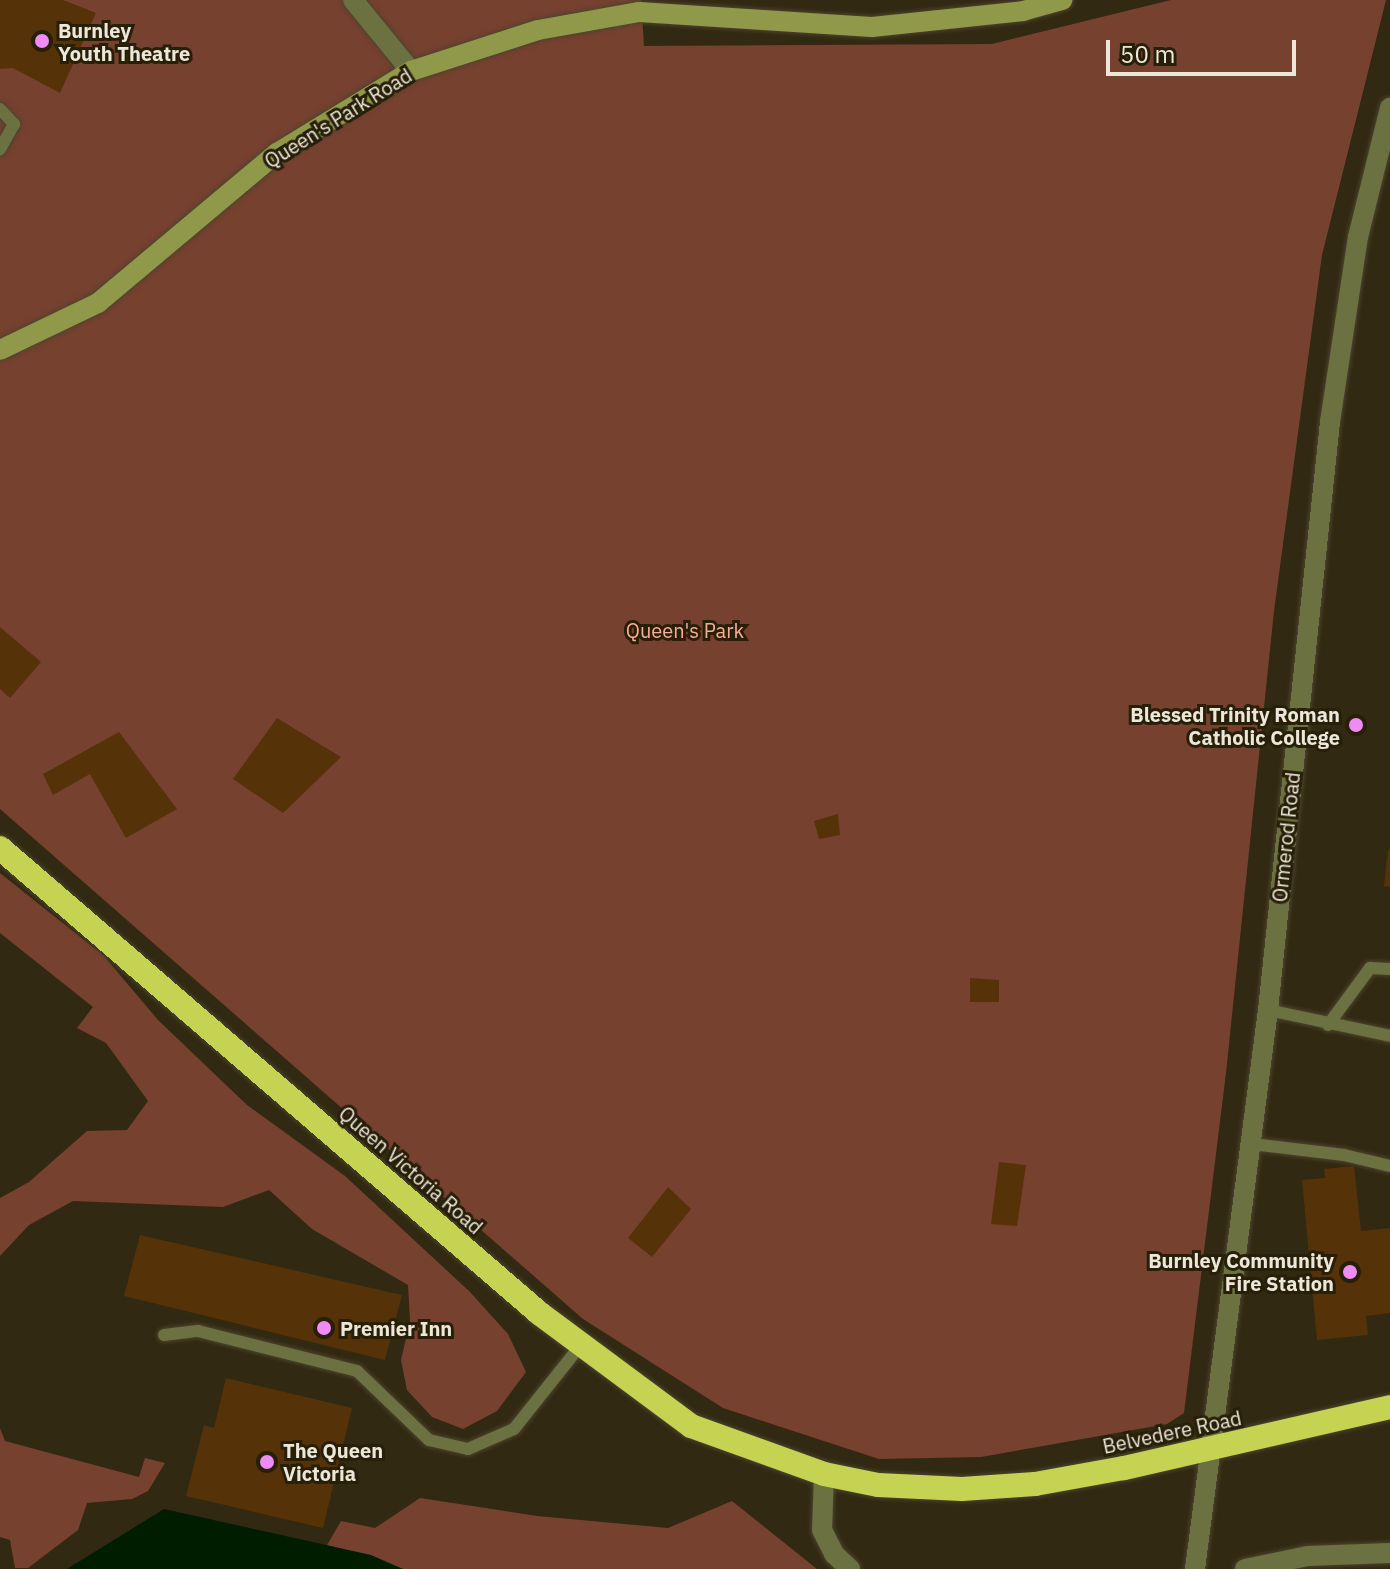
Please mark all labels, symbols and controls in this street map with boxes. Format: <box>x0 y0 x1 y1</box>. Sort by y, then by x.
place label: Burnley Youth Theatre <box>58 18 190 65</box>
scale bar <box>1110 24 1300 74</box>
marker: Burnley Youth Theatre <box>33 32 51 50</box>
text: 50 m <box>1120 38 1175 70</box>
street label: Queen's Park Road <box>260 63 416 173</box>
park label: Queen's Park <box>626 618 744 642</box>
place label: Blessed Trinity Roman Catholic College <box>1130 702 1340 749</box>
marker: Blessed Trinity Roman Catholic College <box>1347 716 1365 734</box>
street label: Ormerod Road <box>1267 771 1305 903</box>
street label: Queen Victoria Road <box>334 1101 488 1239</box>
place label: Burnley Community Fire Station <box>1148 1248 1334 1295</box>
marker: Burnley Community Fire Station <box>1341 1263 1359 1281</box>
place label: Premier Inn <box>340 1316 452 1340</box>
marker: Premier Inn <box>315 1319 333 1337</box>
street label: Belvedere Road <box>1100 1406 1244 1458</box>
place label: The Queen Victoria <box>283 1438 383 1485</box>
marker: The Queen Victoria <box>258 1453 276 1471</box>

